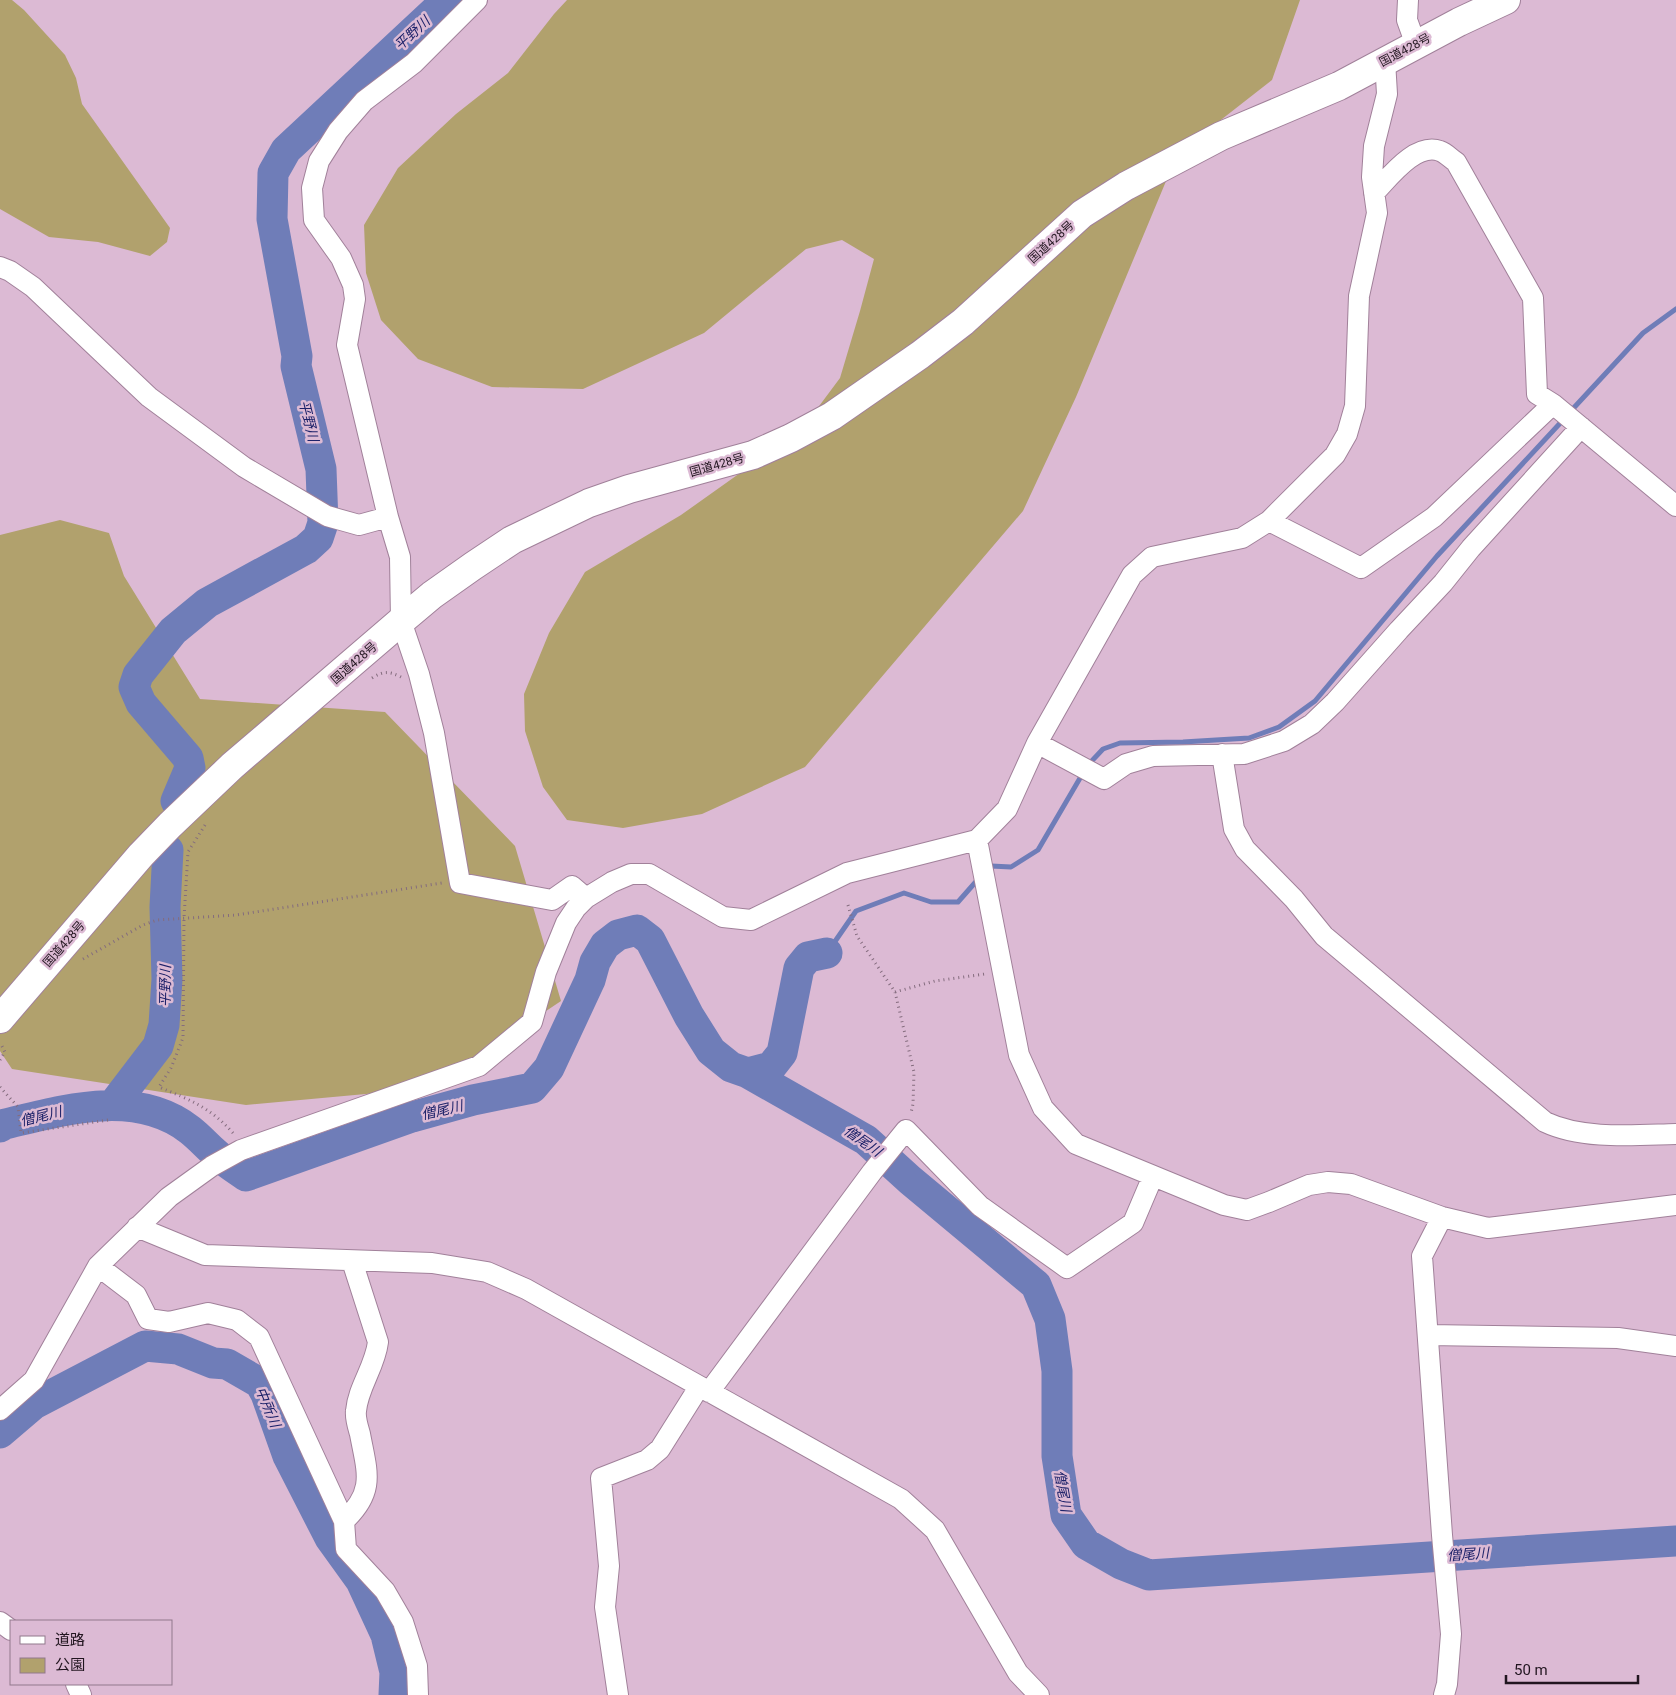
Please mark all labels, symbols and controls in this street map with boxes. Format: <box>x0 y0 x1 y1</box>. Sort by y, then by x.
water label: 平野川 <box>391 11 434 53</box>
street label: 国道428号 <box>1377 31 1433 69</box>
street label: 国道428号 <box>1025 218 1077 266</box>
water label: 平野川 <box>296 399 322 445</box>
street label: 国道428号 <box>688 451 746 479</box>
street label: 国道428号 <box>328 639 380 687</box>
street label: 国道428号 <box>40 918 88 970</box>
water label: 平野川 <box>157 963 173 1007</box>
water label: 僧尾川 <box>420 1097 466 1123</box>
water label: 僧尾川 <box>19 1103 65 1129</box>
water label: 僧尾川 <box>841 1122 886 1161</box>
water label: 中所川 <box>252 1385 284 1431</box>
water label: 僧尾川 <box>1051 1469 1075 1515</box>
water label: 僧尾川 <box>1446 1544 1492 1563</box>
legend <box>10 1620 172 1685</box>
text: 道路 <box>55 1631 85 1649</box>
scale bar <box>1506 1652 1638 1684</box>
text: 公園 <box>55 1656 85 1674</box>
text: 50 m <box>1514 1661 1548 1679</box>

